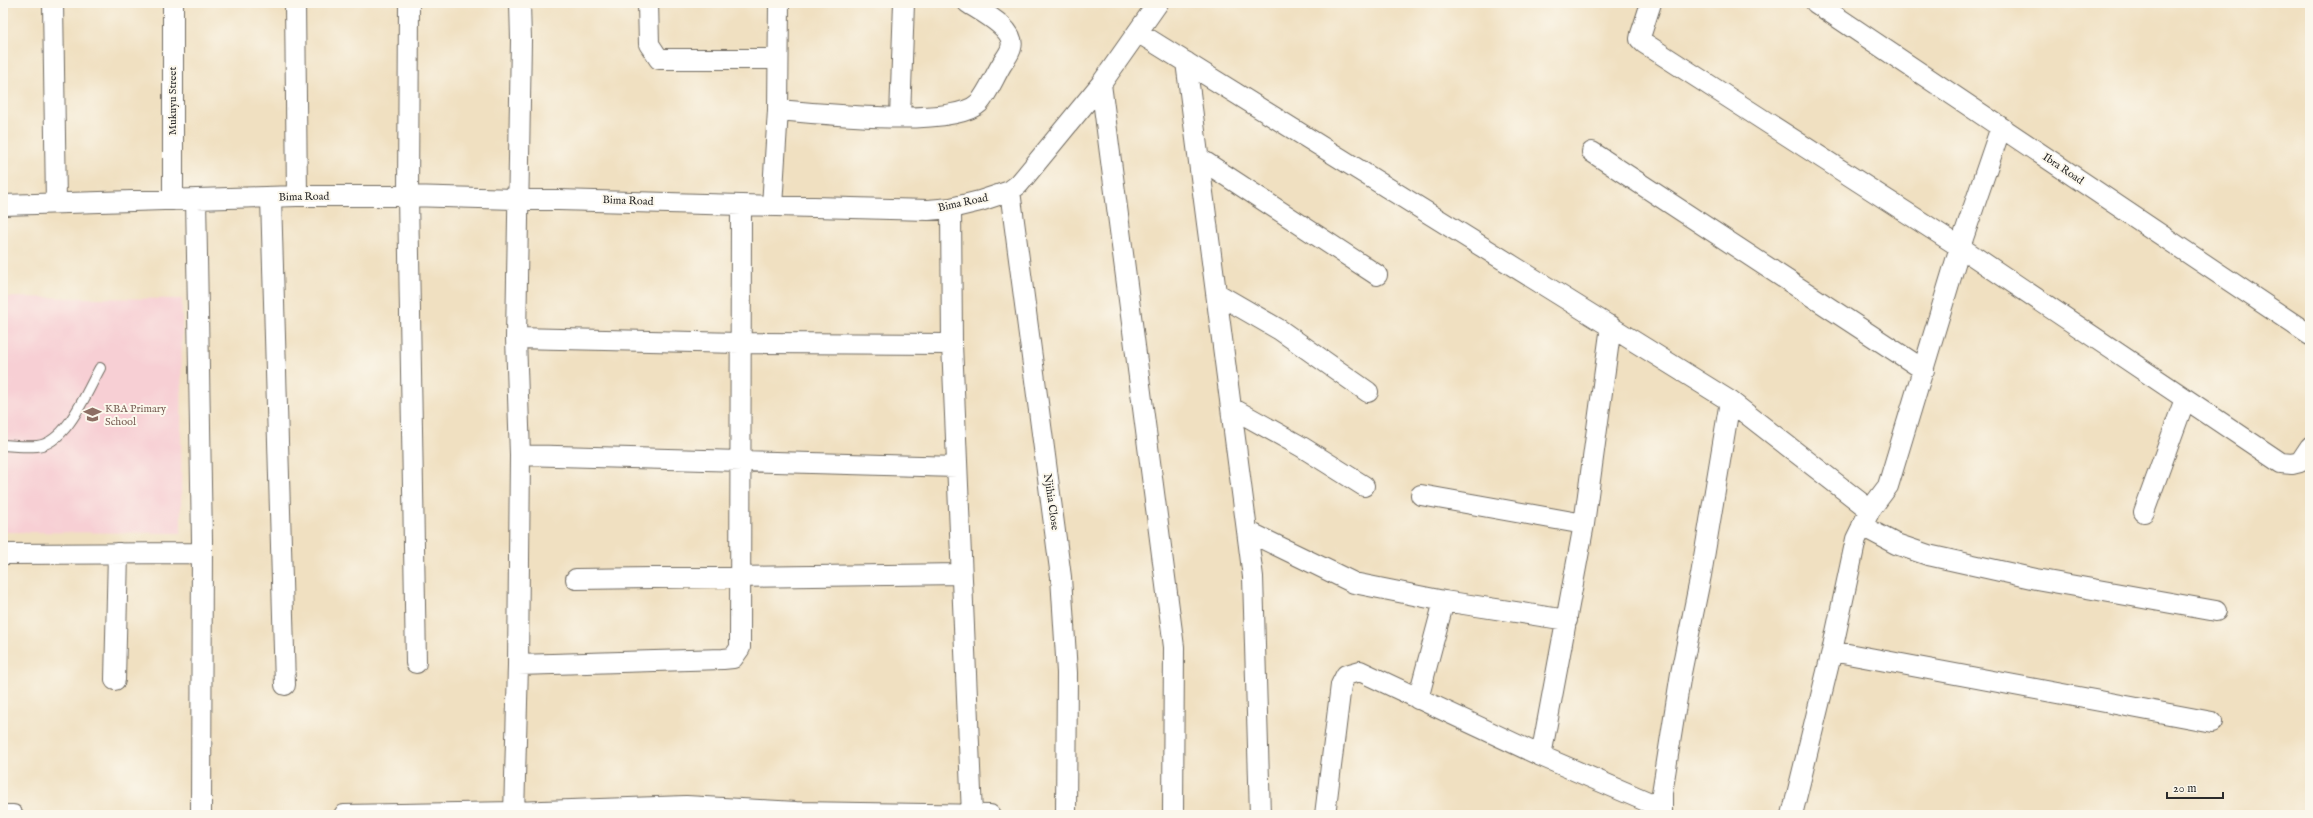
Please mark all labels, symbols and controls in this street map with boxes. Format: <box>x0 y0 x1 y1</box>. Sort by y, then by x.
street label: Mukuyu Street <box>166 67 180 135</box>
street label: Ibra Road <box>2040 150 2086 188</box>
street label: Bima Road <box>279 190 330 204</box>
street label: Bima Road <box>937 191 989 215</box>
street label: Bima Road <box>602 193 654 209</box>
place label: KBA Primary School <box>105 402 167 429</box>
school or university icon: KBA Primary School <box>82 405 102 425</box>
street label: Njihia Close <box>1040 473 1062 531</box>
scale bar <box>2167 774 2223 800</box>
text: 20 m <box>2173 781 2196 796</box>

